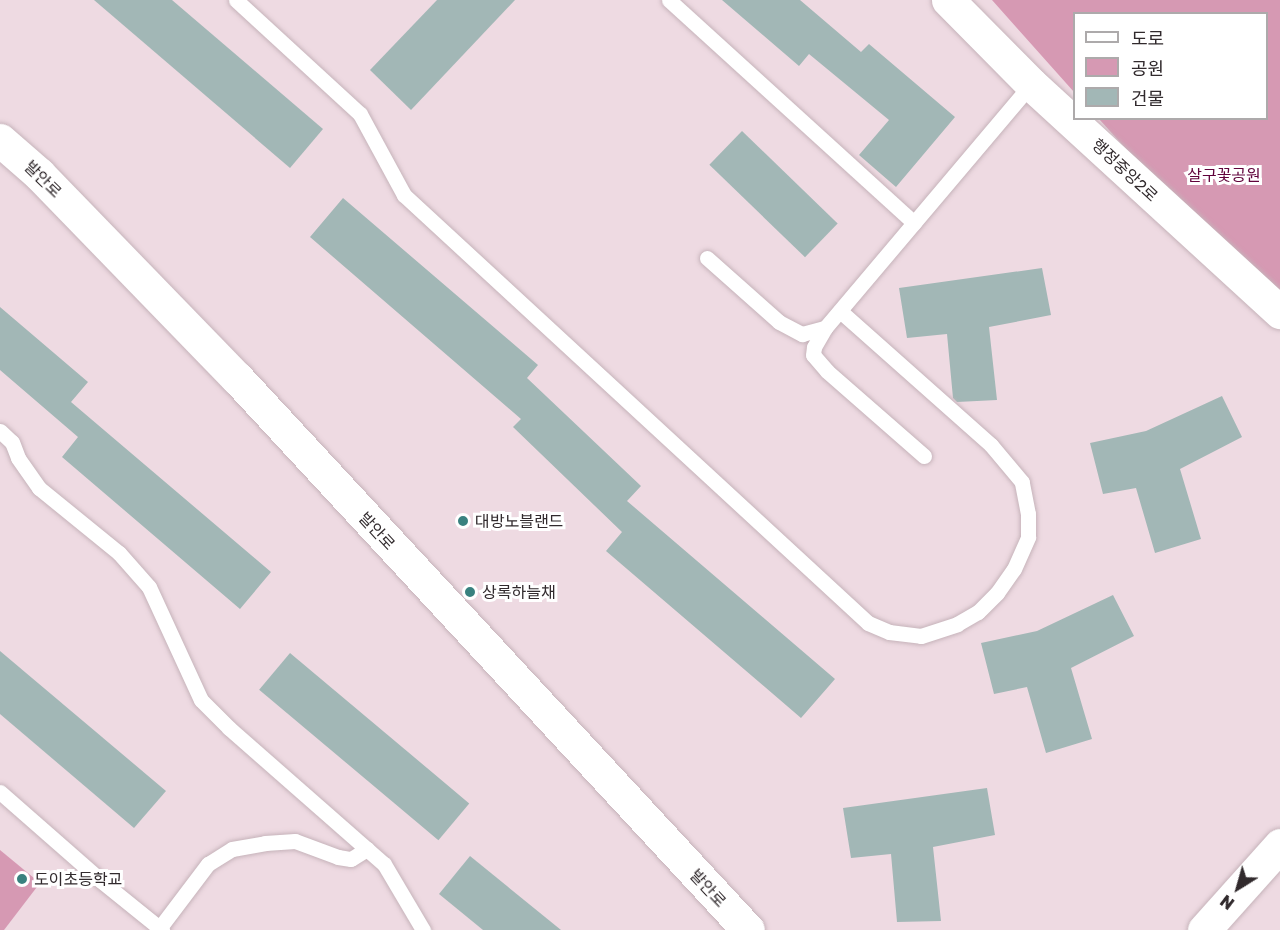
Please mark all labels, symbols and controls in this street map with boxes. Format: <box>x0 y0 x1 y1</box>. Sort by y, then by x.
legend <box>1073 12 1268 120</box>
text: 도로 <box>1131 27 1164 49</box>
text: 공원 <box>1131 57 1164 79</box>
text: 건물 <box>1131 87 1164 109</box>
street label: 행정중앙2로 <box>1088 135 1162 205</box>
street label: 발안로 <box>20 157 66 201</box>
park label: 살구꽃공원 <box>1187 165 1261 185</box>
street label: 발안로 <box>355 508 399 554</box>
place label: 대방노블랜드 <box>475 511 563 531</box>
marker: 대방노블랜드 <box>456 514 470 528</box>
place label: 상록하늘채 <box>482 582 556 602</box>
marker: 상록하늘채 <box>463 585 477 599</box>
north arrow <box>1208 858 1268 918</box>
street label: 발안로 <box>686 865 730 911</box>
place label: 도이초등학교 <box>34 869 122 889</box>
marker: 도이초등학교 <box>15 872 29 886</box>
text: N <box>1216 891 1238 914</box>

